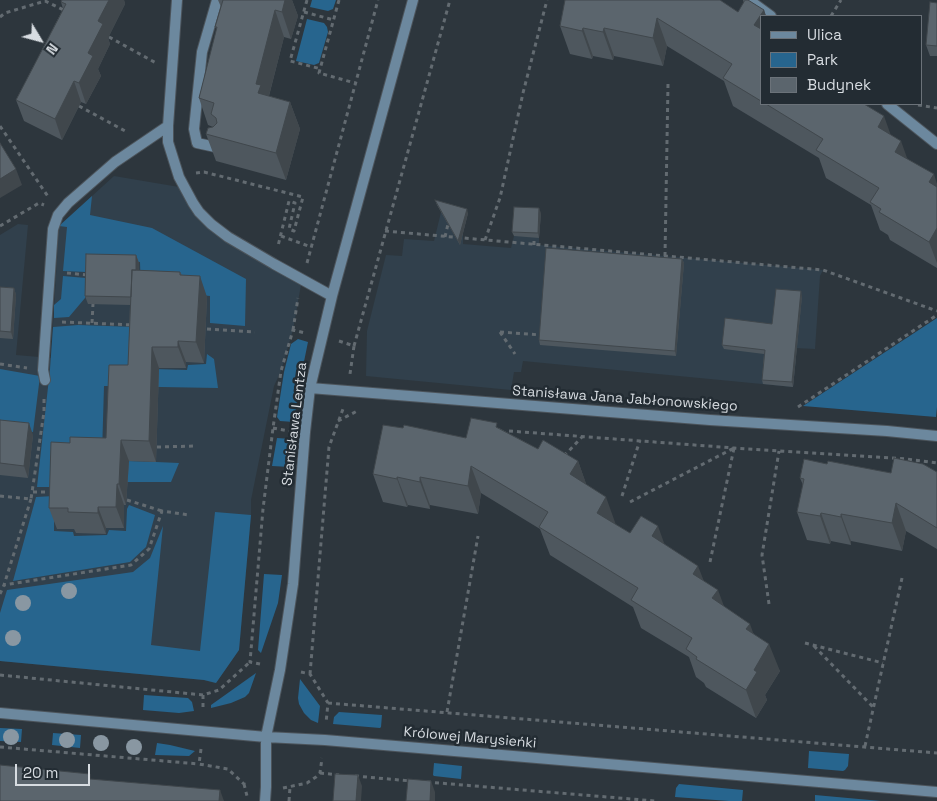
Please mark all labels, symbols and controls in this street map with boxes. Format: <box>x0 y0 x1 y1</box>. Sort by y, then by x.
north arrow <box>15 15 65 65</box>
legend <box>760 15 922 105</box>
text: Ulica <box>807 25 842 44</box>
text: N <box>42 40 62 58</box>
text: Park <box>807 50 838 69</box>
text: Budynek <box>807 75 871 94</box>
street label: Stanisława Lentza <box>279 361 311 487</box>
street label: Stanisława Jana Jabłonowskiego <box>512 383 738 415</box>
street label: Królowej Marysieńki <box>403 724 537 752</box>
scale bar <box>18 754 92 786</box>
text: 20 m <box>23 763 58 782</box>

